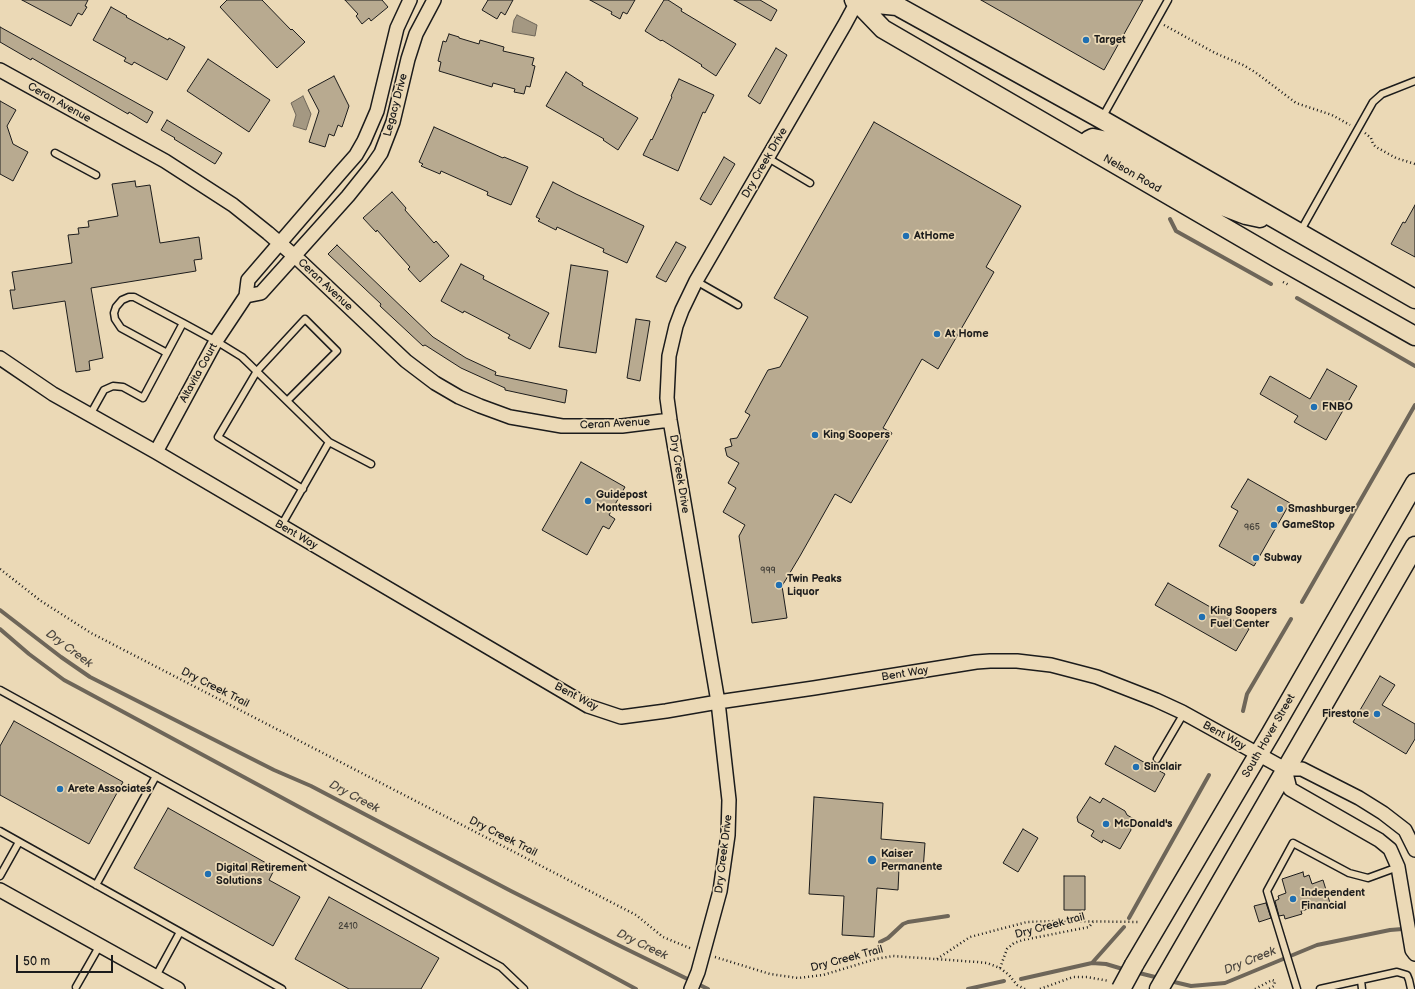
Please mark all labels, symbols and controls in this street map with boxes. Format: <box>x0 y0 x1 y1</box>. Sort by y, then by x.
place label: Target <box>1094 33 1126 47</box>
marker: Target <box>1081 35 1091 45</box>
street label: Legacy Drive <box>381 72 411 138</box>
street label: Ceran Avenue <box>25 80 93 126</box>
street label: Dry Creek Drive <box>739 125 791 201</box>
street label: Nelson Road <box>1101 152 1163 196</box>
place label: AtHome <box>914 229 955 243</box>
marker: AtHome <box>901 231 911 241</box>
street label: Ceran Avenue <box>295 256 355 314</box>
place label: At Home <box>945 327 989 341</box>
marker: At Home <box>932 329 942 339</box>
street label: Altavita Court <box>177 341 221 405</box>
place label: FNBO <box>1322 400 1353 414</box>
marker: FNBO <box>1309 402 1319 412</box>
street label: Ceran Avenue <box>579 416 651 432</box>
place label: King Soopers <box>823 428 890 442</box>
marker: King Soopers <box>810 430 820 440</box>
street label: Dry Creek Drive <box>666 434 692 514</box>
place label: Guidepost Montessori <box>596 488 652 514</box>
marker: Guidepost Montessori <box>583 496 593 506</box>
place label: Smashburger <box>1288 502 1355 516</box>
marker: Smashburger <box>1275 504 1285 514</box>
street label: Bent Way <box>272 517 320 553</box>
place label: GameStop <box>1282 518 1335 532</box>
marker: GameStop <box>1269 520 1279 530</box>
house number: 965 <box>1244 523 1260 533</box>
place label: Subway <box>1264 551 1302 565</box>
marker: Subway <box>1251 553 1261 563</box>
house number: 999 <box>760 566 776 576</box>
place label: Twin Peaks Liquor <box>787 572 842 598</box>
marker: Twin Peaks Liquor <box>774 580 784 590</box>
place label: King Soopers Fuel Center <box>1210 604 1277 630</box>
marker: King Soopers Fuel Center <box>1197 612 1207 622</box>
water label: Dry Creek <box>43 627 95 671</box>
street label: Bent Way <box>881 664 929 684</box>
street label: Dry Creek Trail <box>179 665 251 711</box>
street label: Bent Way <box>552 680 600 714</box>
street label: South Hover Street <box>1240 692 1298 780</box>
place label: Firestone <box>1322 707 1369 721</box>
marker: Firestone <box>1372 709 1382 719</box>
street label: Bent Way <box>1200 719 1248 753</box>
place label: Sinclair <box>1144 760 1182 774</box>
marker: Sinclair <box>1131 762 1141 772</box>
water label: Dry Creek <box>326 778 382 816</box>
place label: Arete Associates <box>68 782 152 796</box>
marker: Arete Associates <box>55 784 65 794</box>
street label: Dry Creek Trail <box>467 814 539 860</box>
street label: Dry Creek Drive <box>713 814 735 894</box>
place label: McDonald's <box>1114 817 1173 831</box>
marker: McDonald's <box>1101 819 1111 829</box>
place label: Kaiser Permanente <box>881 847 942 873</box>
marker: Kaiser Permanente <box>866 854 878 866</box>
place label: Digital Retirement Solutions <box>216 861 307 887</box>
marker: Digital Retirement Solutions <box>203 869 213 879</box>
place label: Independent Financial <box>1301 886 1365 912</box>
marker: Independent Financial <box>1288 894 1298 904</box>
street label: Dry Creek trail <box>1014 910 1086 942</box>
house number: 2410 <box>338 922 358 932</box>
water label: Dry Creek <box>614 927 670 963</box>
street label: Dry Creek Trail <box>809 943 885 975</box>
water label: Dry Creek <box>1222 944 1278 978</box>
scale bar <box>18 947 115 973</box>
text: 50 m <box>23 954 50 969</box>

